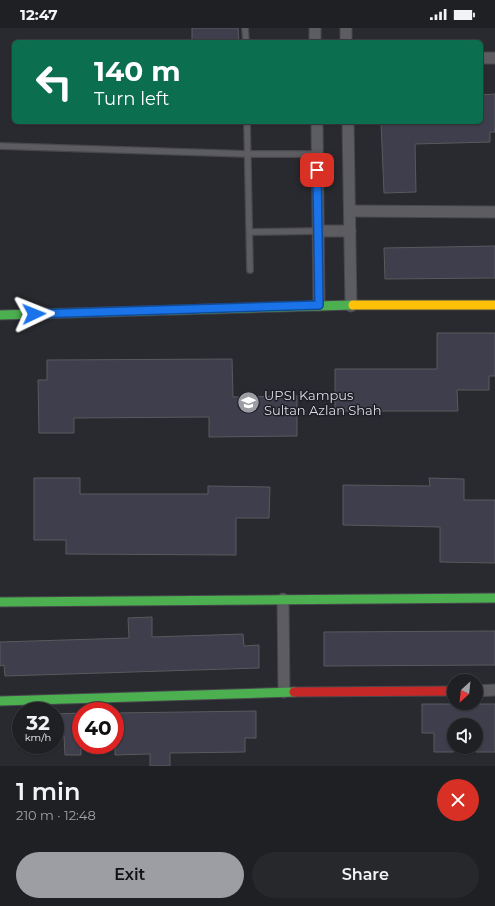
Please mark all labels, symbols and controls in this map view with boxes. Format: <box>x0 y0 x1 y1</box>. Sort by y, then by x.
text: 12:47 <box>20 5 58 24</box>
text: 140 m <box>94 54 181 88</box>
icon: left <box>28 56 80 108</box>
text: Turn left <box>94 88 169 110</box>
pin <box>300 153 334 187</box>
icon: arrive <box>306 159 328 181</box>
position arrow <box>13 293 55 335</box>
place label: UPSI Kampus Sultan Azlan Shah <box>264 387 382 418</box>
school or university icon: UPSI Kampus Sultan Azlan Shah <box>235 389 261 415</box>
north arrow <box>447 674 483 710</box>
map controls <box>447 674 483 754</box>
speed limit sign: 40 <box>72 702 124 754</box>
text: 32 <box>26 711 50 735</box>
button: sound <box>447 718 483 754</box>
text: km/h <box>25 731 51 744</box>
text: 1 min <box>16 777 80 806</box>
button: close <box>437 779 479 821</box>
text: 210 m · 12:48 <box>16 807 96 823</box>
button: Exit <box>16 852 244 898</box>
button: Share <box>252 852 479 898</box>

